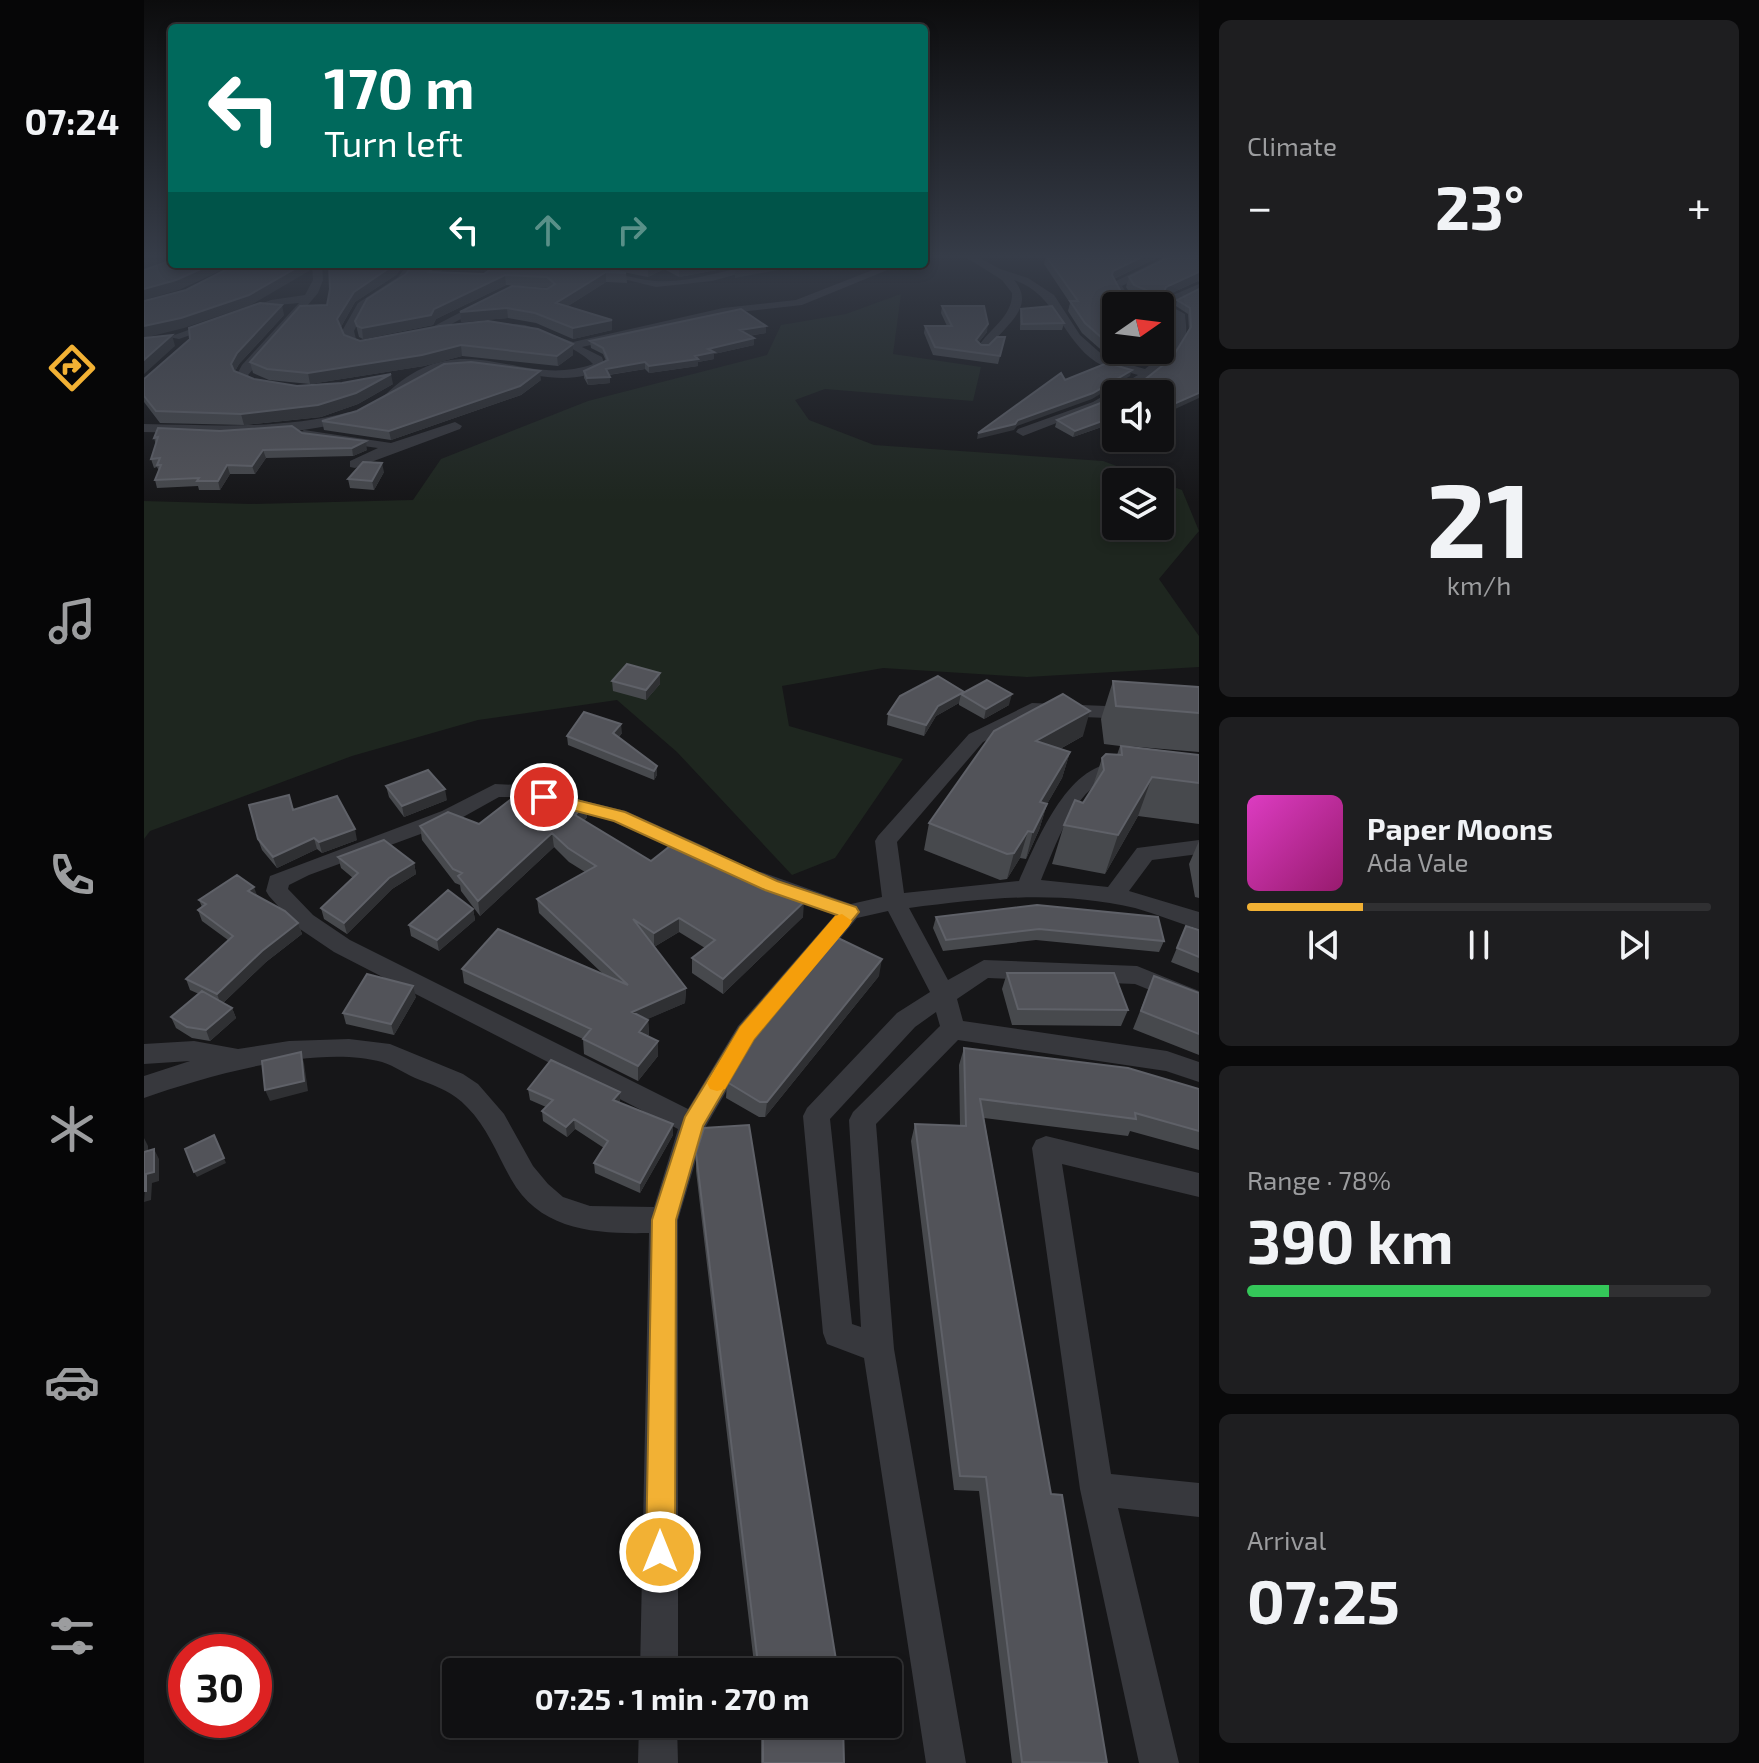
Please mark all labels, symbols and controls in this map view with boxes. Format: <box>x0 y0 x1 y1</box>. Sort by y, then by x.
text: 170 m <box>324 53 475 120</box>
icon: left <box>192 56 296 160</box>
text: 07:24 <box>25 99 119 142</box>
text: Turn left <box>324 121 463 164</box>
text: Climate <box>1247 130 1337 161</box>
text: 23° <box>1435 170 1525 242</box>
text: − <box>1247 179 1273 232</box>
text: + <box>1687 179 1711 232</box>
icon: left <box>442 208 486 252</box>
icon: ahead <box>526 208 570 252</box>
icon: right <box>610 208 654 252</box>
north arrow <box>1102 292 1174 364</box>
map controls <box>1102 292 1174 540</box>
icon: directions <box>44 340 100 396</box>
button: sound <box>1102 380 1174 452</box>
text: 21 <box>1426 454 1532 579</box>
button: layers <box>1102 468 1174 540</box>
text: km/h <box>1447 569 1511 600</box>
icon: music <box>44 593 100 649</box>
pin <box>510 763 578 831</box>
icon: arrive <box>522 775 566 819</box>
text: Paper Moons <box>1367 810 1553 846</box>
text: Ada Vale <box>1367 846 1469 877</box>
icon: phone <box>44 847 100 903</box>
icon: previous <box>1302 923 1346 967</box>
icon: pause <box>1457 923 1501 967</box>
icon: next <box>1612 923 1656 967</box>
icon: climate <box>44 1101 100 1157</box>
text: Range · 78% <box>1247 1164 1391 1195</box>
text: 390 km <box>1247 1204 1454 1276</box>
icon: car <box>44 1354 100 1410</box>
position arrow <box>618 1510 702 1594</box>
text: Arrival <box>1247 1524 1326 1555</box>
text: 07:25 <box>1247 1564 1400 1636</box>
icon: filters <box>44 1608 100 1664</box>
speed limit sign: 30 <box>168 1634 272 1738</box>
text: 07:25 · 1 min · 270 m <box>535 1680 809 1716</box>

